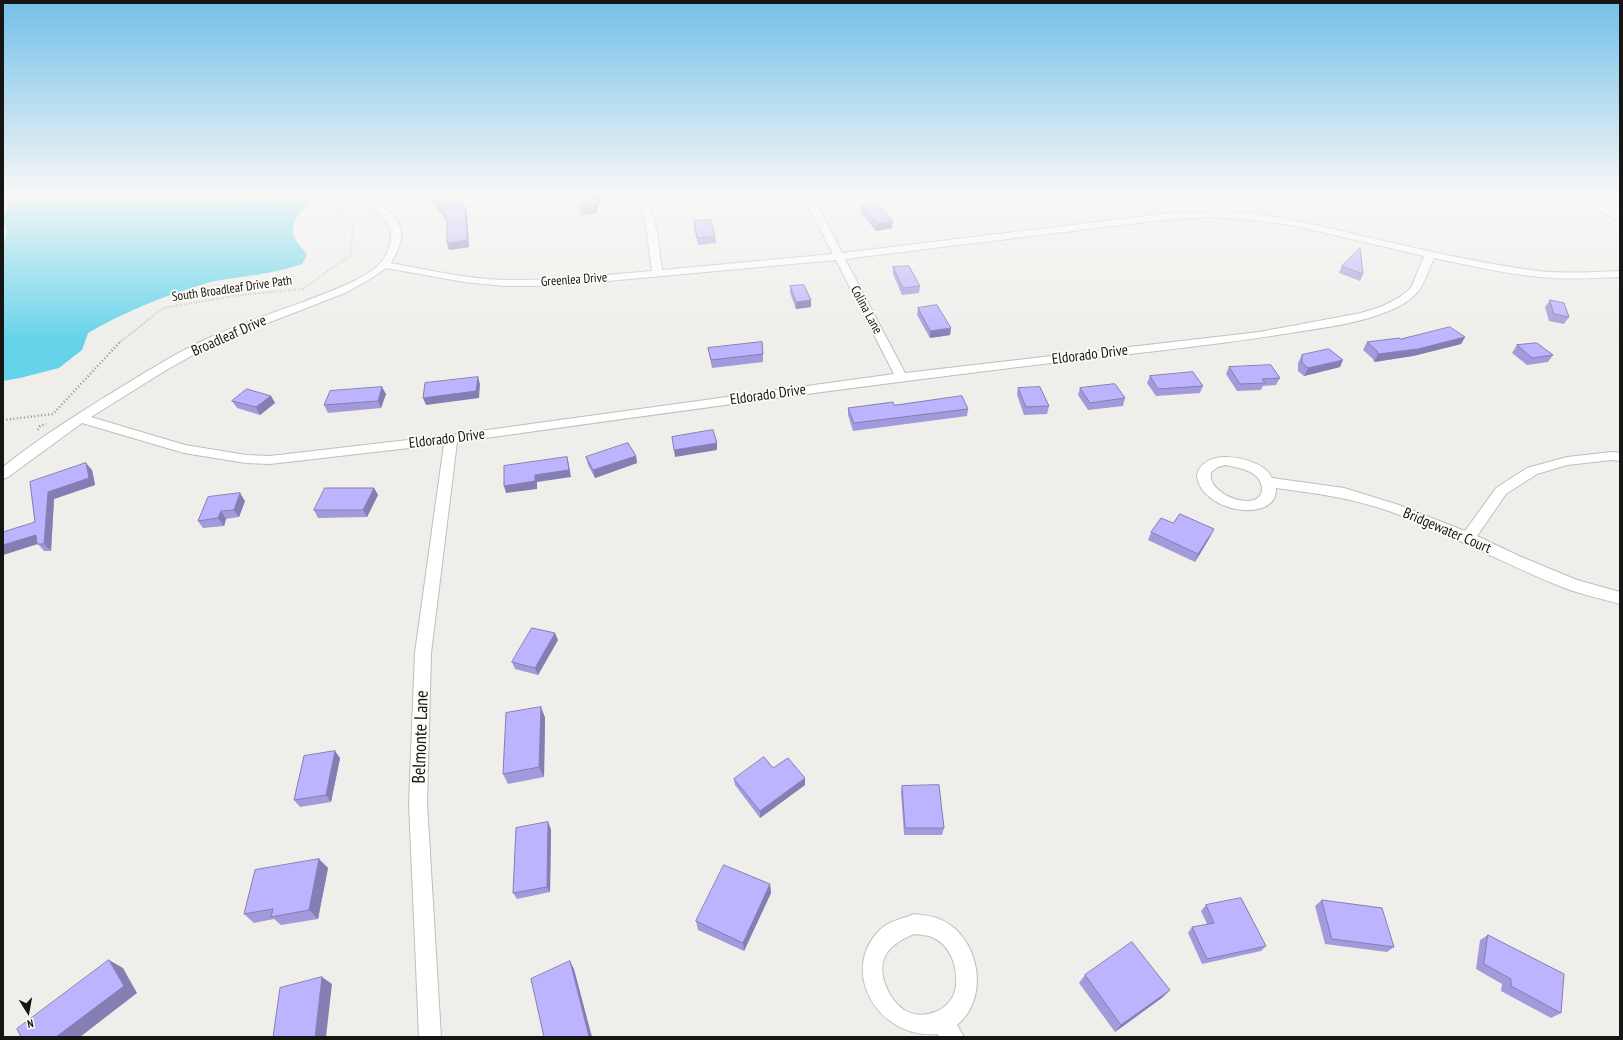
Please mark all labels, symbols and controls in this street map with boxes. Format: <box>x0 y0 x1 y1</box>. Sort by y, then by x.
street label: Greenlea Drive <box>540 270 608 290</box>
street label: South Broadleaf Drive Path <box>171 273 293 305</box>
street label: Colina Lane <box>847 283 885 337</box>
street label: Broadleaf Drive <box>189 311 269 361</box>
street label: Eldorado Drive <box>1051 341 1129 369</box>
street label: Eldorado Drive <box>729 381 807 409</box>
street label: Eldorado Drive <box>408 425 486 453</box>
street label: Bridgewater Court <box>1400 504 1494 558</box>
street label: Belmonte Lane <box>409 690 433 784</box>
north arrow <box>8 992 48 1032</box>
text: N <box>26 1016 35 1031</box>

